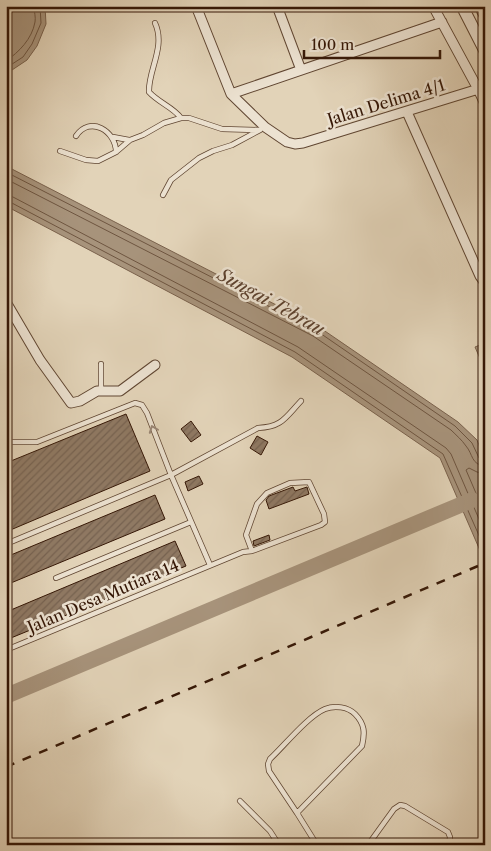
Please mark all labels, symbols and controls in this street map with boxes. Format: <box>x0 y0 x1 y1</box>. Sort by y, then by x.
scale bar <box>304 28 440 60</box>
text: 100 m <box>311 35 354 54</box>
street label: Jalan Delima 4/1 <box>322 75 448 130</box>
water label: Sungai Tebrau <box>213 263 329 341</box>
one-way arrow <box>149 426 159 434</box>
street label: Jalan Desa Mutiara 14 <box>21 555 182 638</box>

